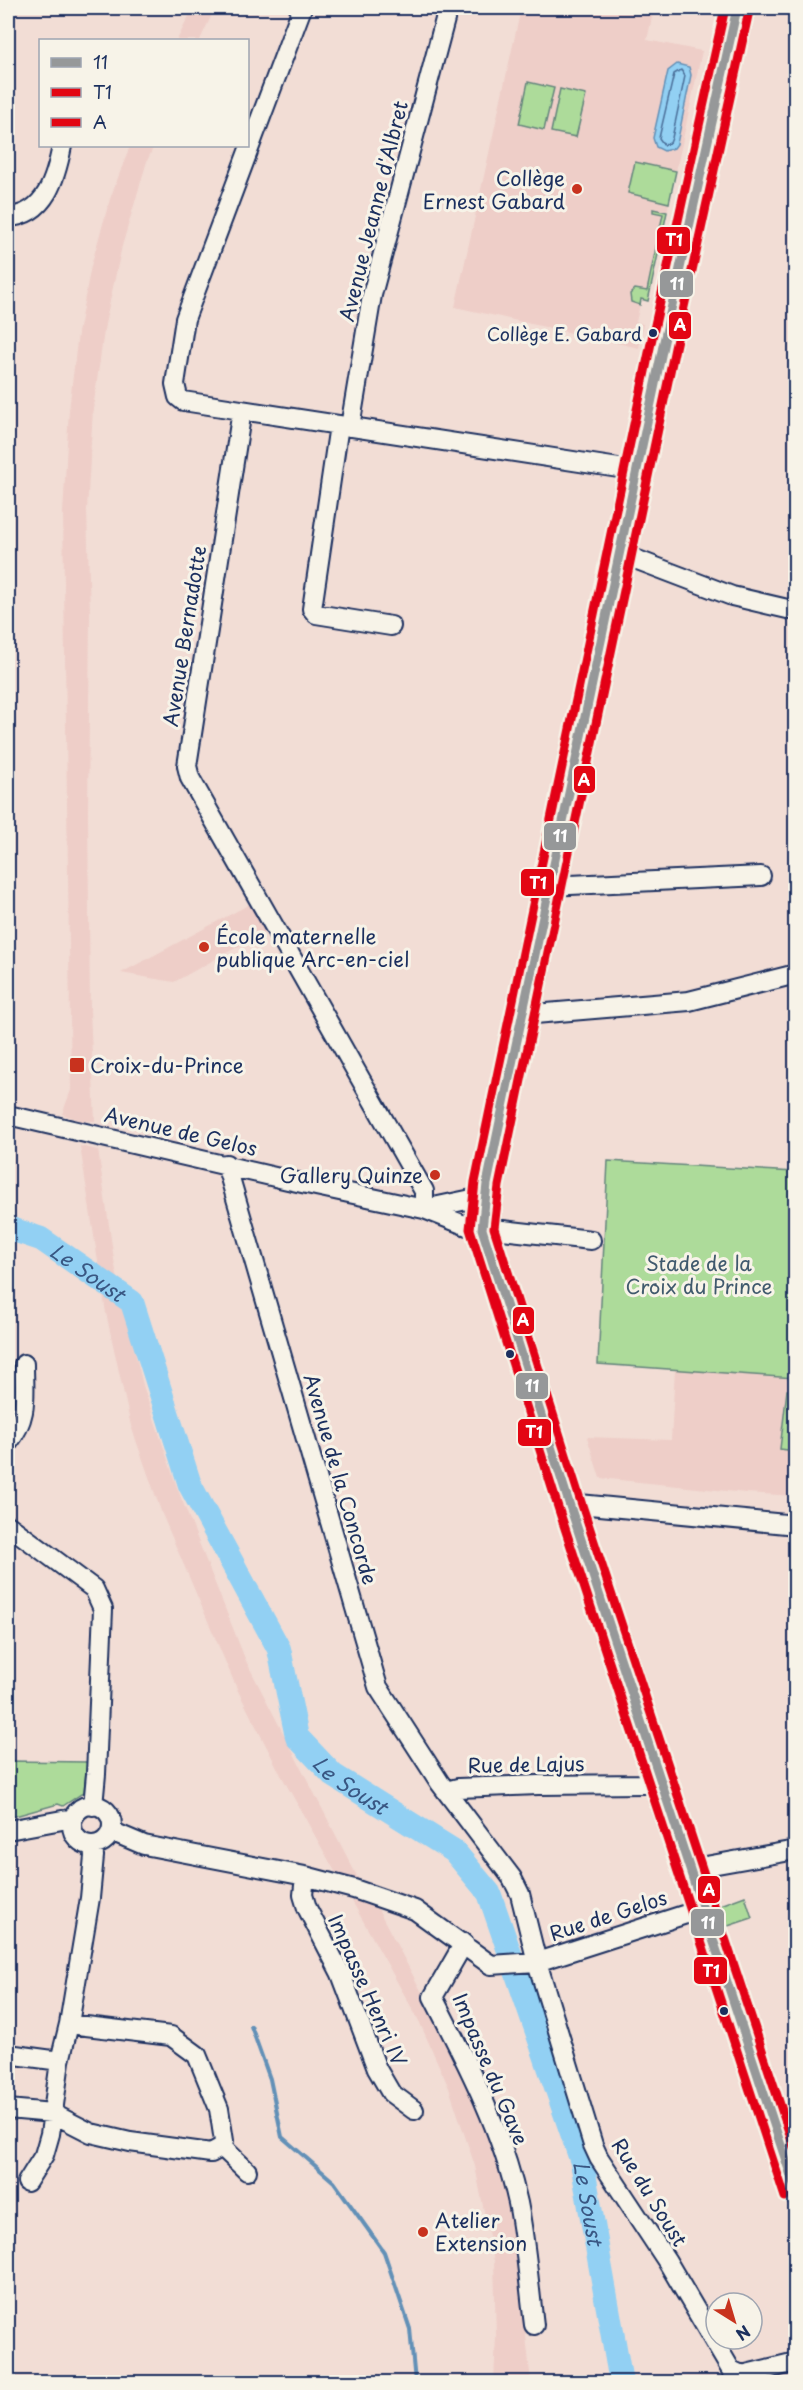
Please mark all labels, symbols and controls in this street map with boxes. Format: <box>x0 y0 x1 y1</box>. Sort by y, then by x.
legend <box>39 39 249 147</box>
text: 11 <box>93 48 108 75</box>
text: T1 <box>93 78 112 105</box>
street label: Avenue Jeanne d'Albret <box>331 97 415 325</box>
text: A <box>93 108 107 135</box>
place label: Collège Ernest Gabard <box>423 163 565 216</box>
marker: Collège Ernest Gabard <box>570 182 584 196</box>
line badge: T1 <box>656 226 691 255</box>
text: T1 <box>665 227 683 251</box>
line badge: 11 <box>659 270 694 298</box>
text: 11 <box>670 271 684 295</box>
line badge: A <box>668 311 692 340</box>
text: A <box>674 312 687 336</box>
place label: Collège E. Gabard <box>487 320 642 347</box>
marker: Collège E. Gabard <box>647 327 659 339</box>
street label: Avenue Bernadotte <box>155 543 213 729</box>
line badge: A <box>573 765 596 794</box>
text: A <box>578 767 591 791</box>
line badge: 11 <box>543 822 577 851</box>
text: 11 <box>553 823 567 847</box>
line badge: T1 <box>520 868 555 897</box>
text: T1 <box>529 870 547 894</box>
place label: École maternelle publique Arc-en-ciel <box>216 921 409 974</box>
marker: École maternelle publique Arc-en-ciel <box>197 940 211 954</box>
place label: Croix-du-Prince <box>90 1050 244 1080</box>
marker: Croix-du-Prince <box>68 1056 86 1074</box>
street label: Avenue de Gelos <box>102 1099 260 1163</box>
place label: Gallery Quinze <box>280 1160 423 1190</box>
marker: Gallery Quinze <box>428 1168 442 1182</box>
water label: Le Soust <box>44 1234 134 1310</box>
park label: Stade de la Croix du Prince <box>626 1248 773 1301</box>
line badge: A <box>512 1306 535 1335</box>
text: A <box>517 1307 530 1331</box>
unlabelled marker <box>504 1348 516 1360</box>
street label: Avenue de la Concorde <box>297 1370 385 1588</box>
line badge: 11 <box>515 1372 549 1400</box>
text: 11 <box>525 1373 539 1397</box>
line badge: T1 <box>517 1418 552 1447</box>
text: T1 <box>525 1419 543 1443</box>
water label: Le Soust <box>306 1748 396 1823</box>
street label: Rue de Lajus <box>467 1748 585 1780</box>
line badge: A <box>697 1875 721 1904</box>
text: A <box>703 1877 716 1901</box>
street label: Rue de Gelos <box>545 1882 671 1948</box>
line badge: 11 <box>690 1908 725 1937</box>
street label: Impasse Henri IV <box>321 1909 415 2071</box>
text: 11 <box>701 1910 715 1934</box>
line badge: T1 <box>693 1956 728 1985</box>
text: T1 <box>702 1958 720 1982</box>
street label: Impasse du Gave <box>446 1989 536 2149</box>
unlabelled marker <box>718 2005 730 2017</box>
street label: Rue du Soust <box>605 2132 695 2252</box>
water label: Le Soust <box>566 2158 613 2250</box>
place label: Atelier Extension <box>435 2205 527 2258</box>
marker: Atelier Extension <box>416 2225 430 2239</box>
north arrow <box>704 2291 764 2351</box>
text: N <box>731 2320 756 2347</box>

